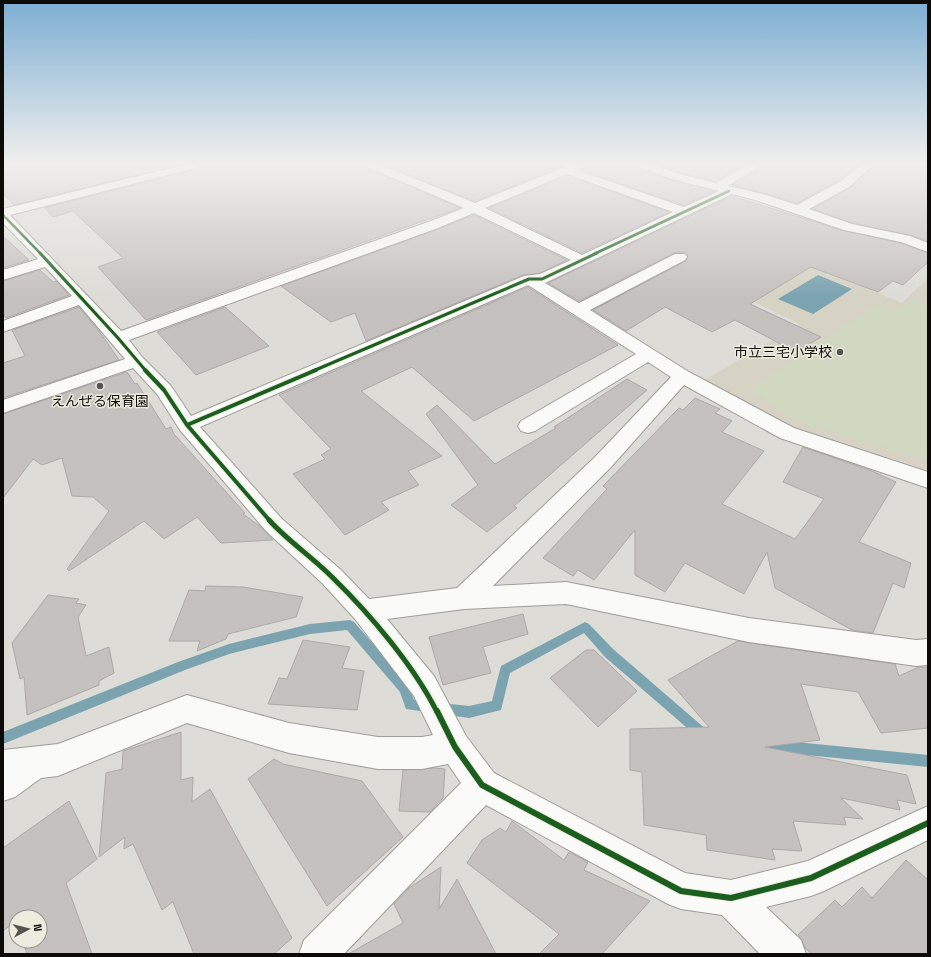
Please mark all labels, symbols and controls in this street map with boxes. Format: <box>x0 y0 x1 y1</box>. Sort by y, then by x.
place label: 市立三宅小学校 <box>734 343 832 361</box>
marker: 市立三宅小学校 <box>835 347 845 357</box>
marker: えんぜる保育園 <box>95 381 105 391</box>
place label: えんぜる保育園 <box>51 392 149 410</box>
north arrow <box>8 909 48 949</box>
text: N <box>31 923 45 932</box>

